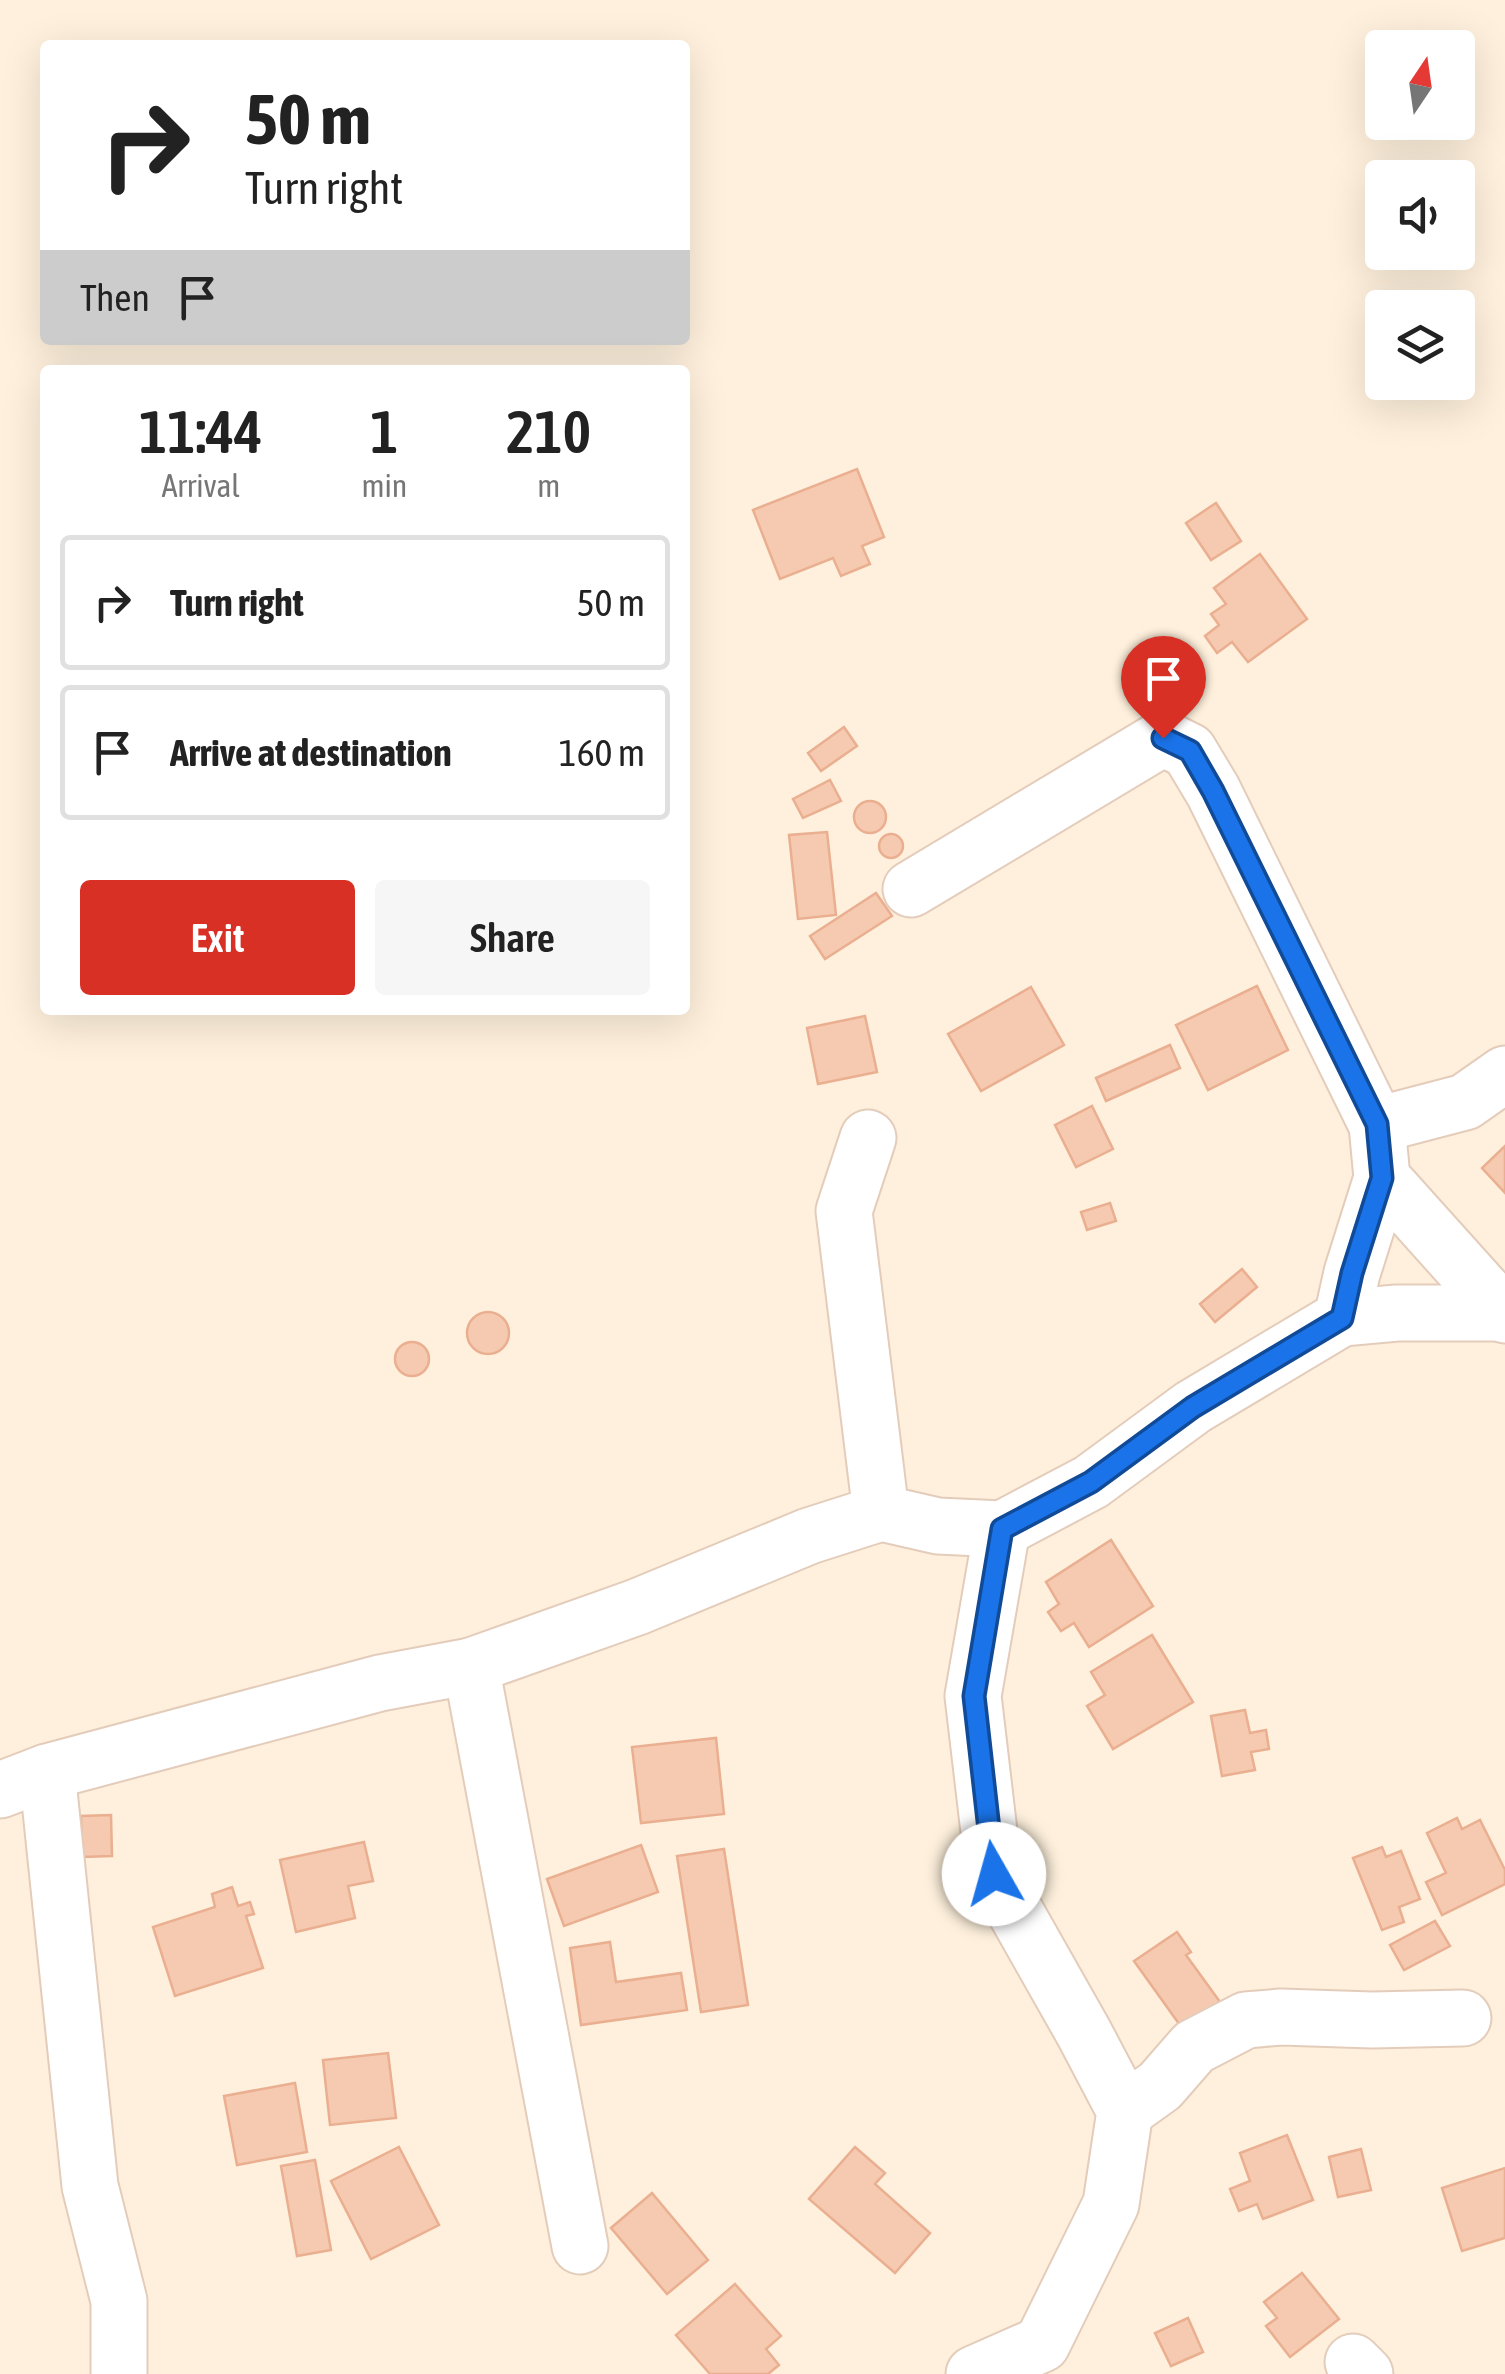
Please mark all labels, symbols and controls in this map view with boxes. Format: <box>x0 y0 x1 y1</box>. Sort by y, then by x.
north arrow <box>1365 30 1475 140</box>
map controls <box>1365 30 1475 400</box>
text: 50 m <box>245 79 371 159</box>
icon: right <box>80 80 210 210</box>
button: sound <box>1365 160 1475 270</box>
text: Turn right <box>245 162 403 214</box>
icon: arrive <box>170 270 225 325</box>
text: Then <box>80 276 150 319</box>
button: layers <box>1365 290 1475 400</box>
text: 11:44 <box>139 397 262 466</box>
text: 1 <box>370 397 399 466</box>
text: 210 <box>506 397 591 466</box>
text: Arrival <box>162 467 240 504</box>
text: min <box>361 467 407 504</box>
text: m <box>537 467 560 504</box>
icon: right <box>85 575 140 630</box>
text: Turn right <box>170 581 304 624</box>
text: 50 m <box>577 581 645 624</box>
pin <box>1121 636 1206 739</box>
icon: arrive <box>1136 651 1191 706</box>
icon: arrive <box>85 725 140 780</box>
text: Arrive at destination <box>170 731 452 774</box>
text: 160 m <box>559 731 645 774</box>
button: Exit <box>80 880 355 995</box>
button: Share <box>375 880 650 995</box>
position arrow <box>942 1822 1046 1926</box>

